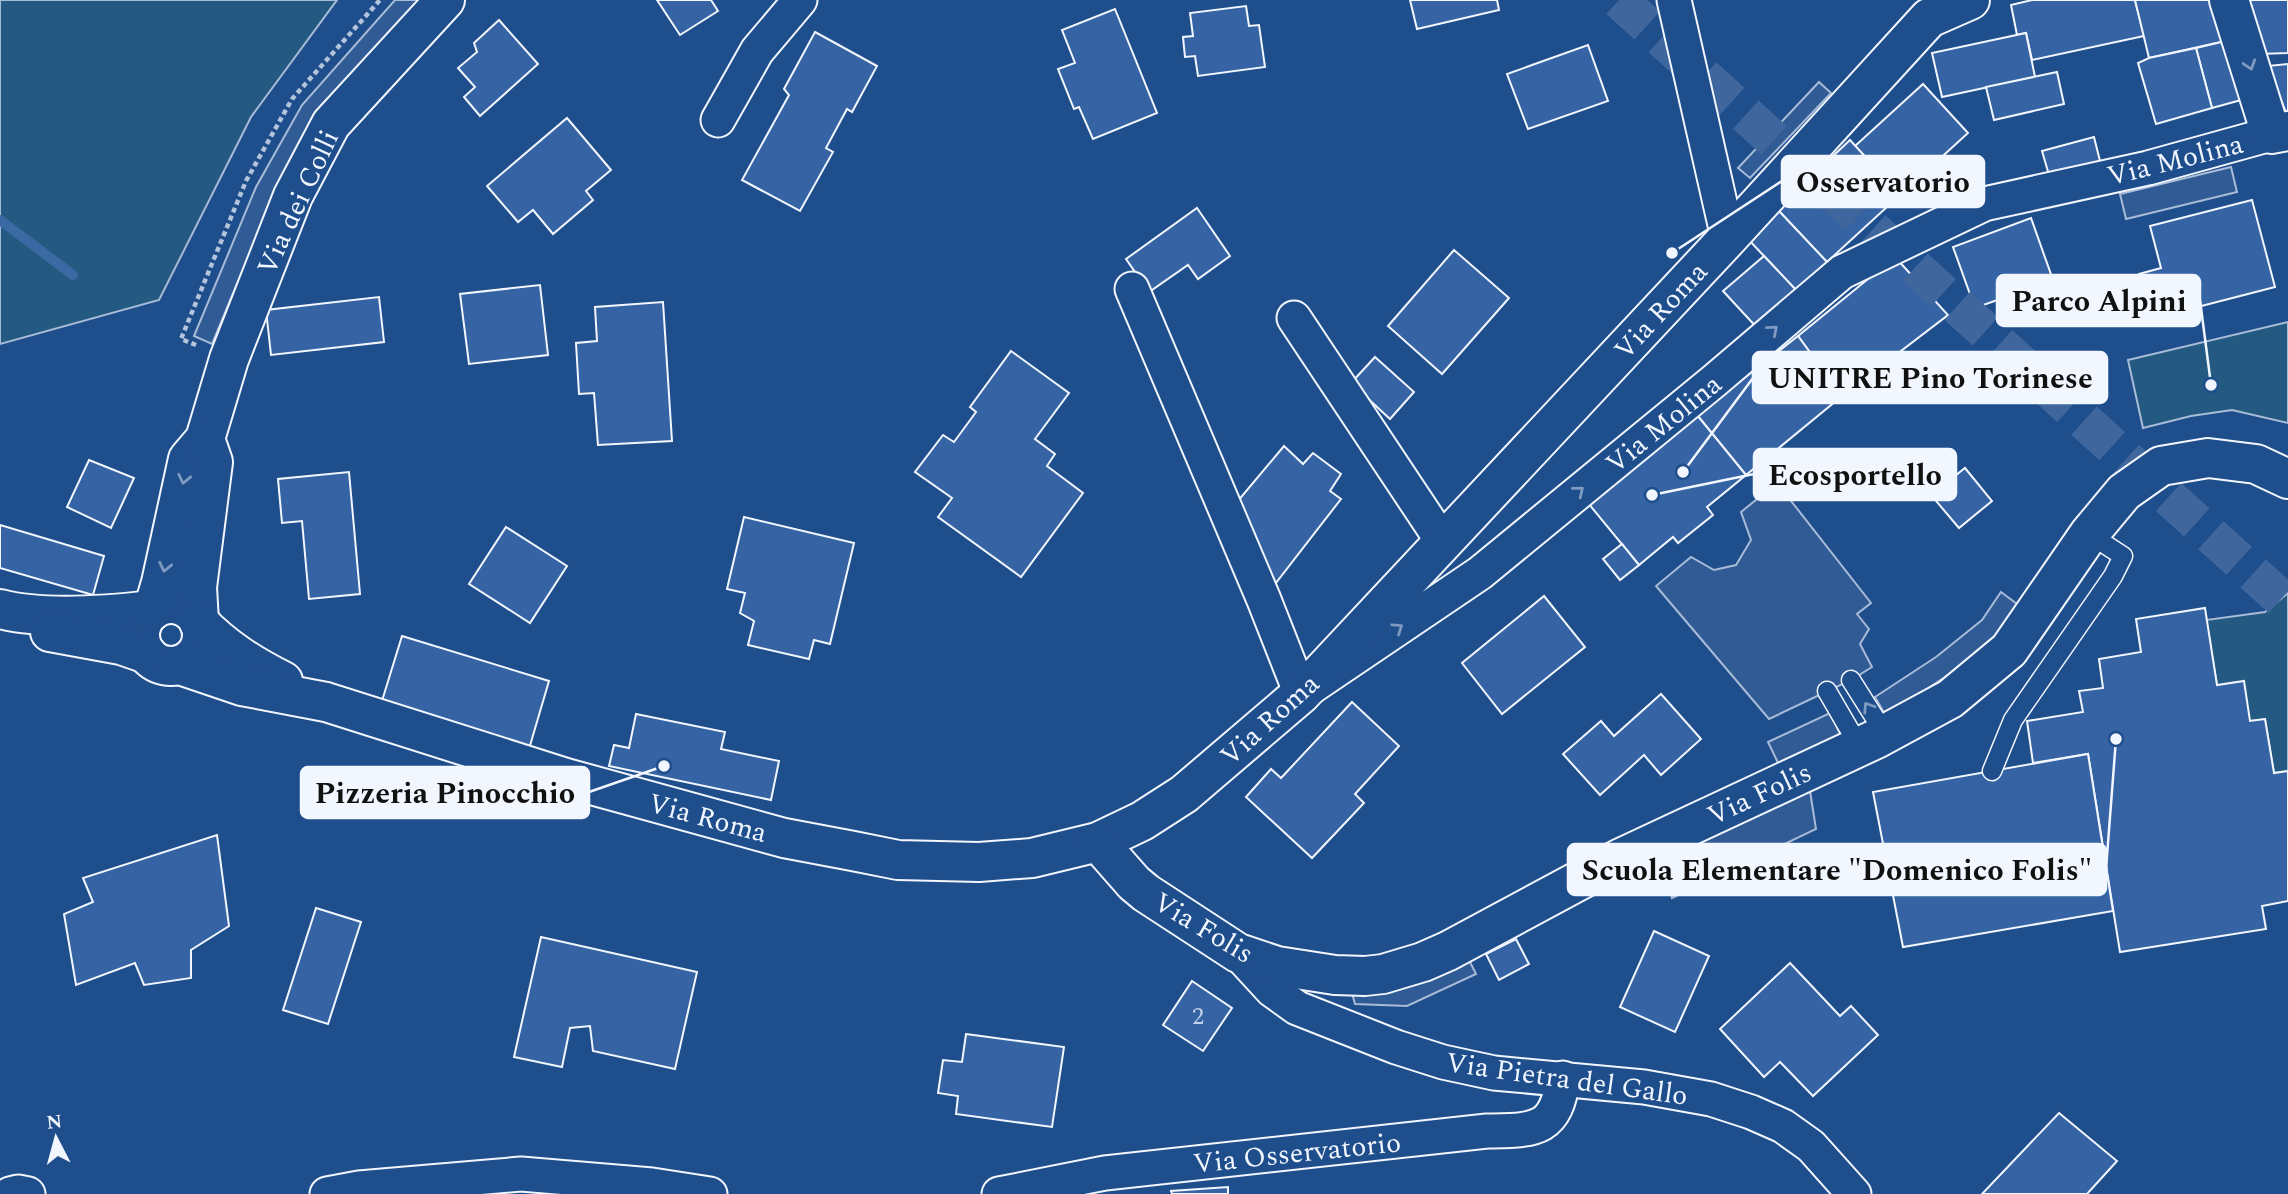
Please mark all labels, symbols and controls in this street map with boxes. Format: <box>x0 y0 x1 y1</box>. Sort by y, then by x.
one-way arrow <box>2241 59 2256 71</box>
street label: Via dei Colli <box>246 123 351 282</box>
street label: Via Molina <box>2103 123 2248 198</box>
callout: Osservatorio <box>1782 156 1984 207</box>
text: Osservatorio <box>1796 160 1970 206</box>
street label: Via Roma <box>1604 252 1718 370</box>
callout: Parco Alpini <box>1997 275 2200 326</box>
text: Parco Alpini <box>2011 279 2187 325</box>
one-way arrow <box>1765 326 1778 338</box>
callout: UNITRE Pino Torinese <box>1753 352 2107 403</box>
text: UNITRE Pino Torinese <box>1767 356 2093 402</box>
street label: Via Molina <box>1596 364 1732 485</box>
callout: Ecosportello <box>1754 449 1956 500</box>
text: Ecosportello <box>1768 453 1942 499</box>
one-way arrow <box>177 473 192 485</box>
one-way arrow <box>1571 487 1584 499</box>
one-way arrow <box>158 561 173 573</box>
one-way arrow <box>1390 624 1403 636</box>
street label: Via Roma <box>1210 663 1330 777</box>
one-way arrow <box>1864 702 1877 715</box>
street label: Via Folis <box>1700 751 1819 837</box>
callout: Pizzeria Pinocchio <box>301 767 589 818</box>
text: Pizzeria Pinocchio <box>315 771 575 817</box>
street label: Via Roma <box>643 782 772 855</box>
callout: Scuola Elementare "Domenico Folis" <box>1568 844 2106 895</box>
text: Scuola Elementare "Domenico Folis" <box>1582 848 2092 894</box>
street label: Via Folis <box>1145 881 1262 975</box>
house number: 2 <box>1192 999 1204 1035</box>
street label: Via Pietra del Gallo <box>1443 1041 1690 1118</box>
north arrow <box>21 1103 91 1173</box>
text: N <box>45 1107 64 1138</box>
street label: Via Osservatorio <box>1191 1121 1403 1186</box>

